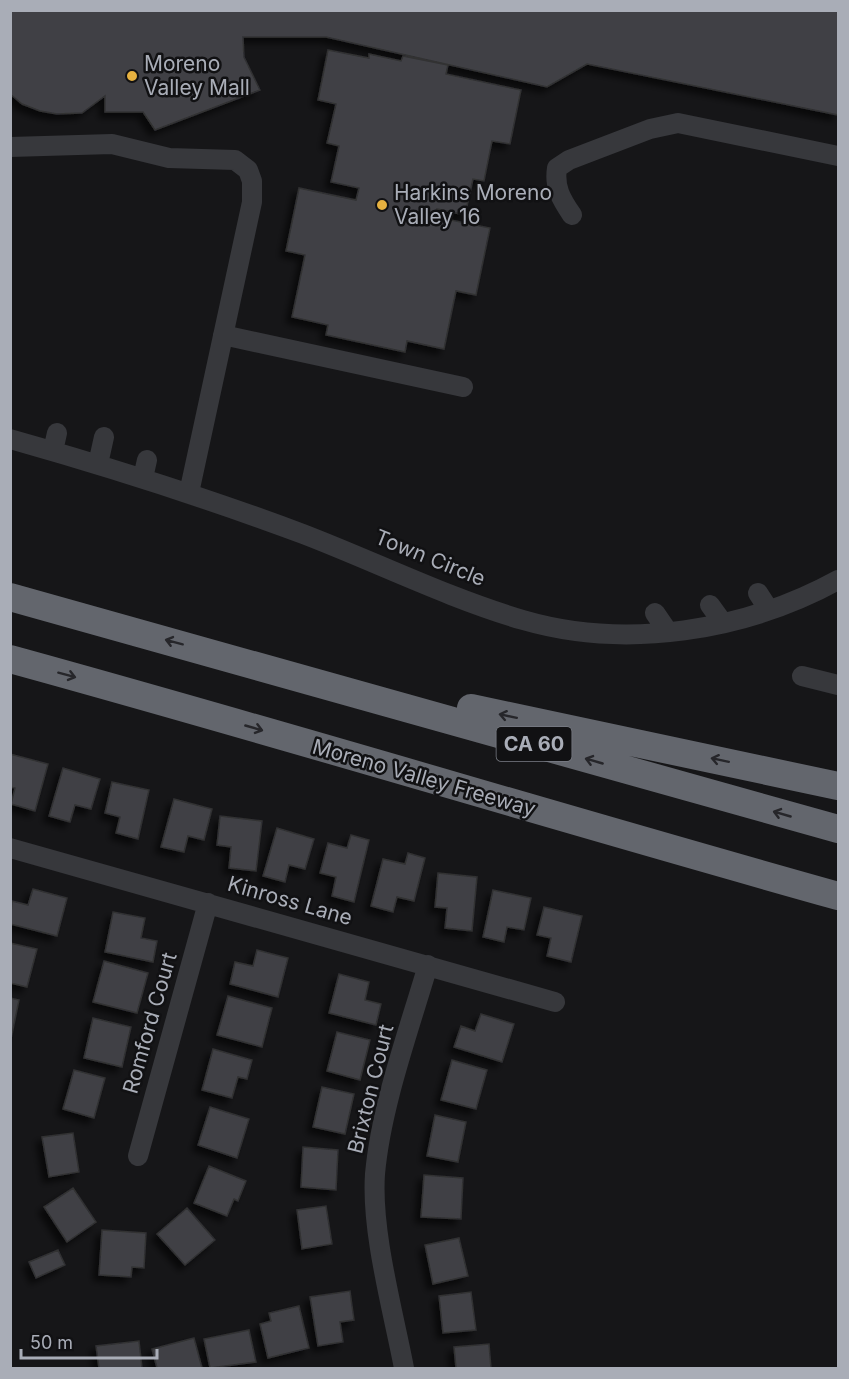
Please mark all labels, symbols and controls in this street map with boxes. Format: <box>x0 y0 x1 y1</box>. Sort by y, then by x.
place label: Moreno Valley Mall <box>144 51 250 100</box>
marker: Moreno Valley Mall <box>125 69 139 83</box>
place label: Harkins Moreno Valley 16 <box>394 180 552 229</box>
marker: Harkins Moreno Valley 16 <box>375 198 389 212</box>
street label: Town Circle <box>371 524 489 591</box>
one-way arrow <box>165 636 184 648</box>
one-way arrow <box>57 670 76 681</box>
one-way arrow <box>499 710 519 721</box>
one-way arrow <box>245 723 264 734</box>
road number: CA 60 <box>496 727 572 761</box>
street label: Moreno Valley Freeway <box>310 734 539 821</box>
one-way arrow <box>711 754 730 765</box>
one-way arrow <box>585 755 604 766</box>
one-way arrow <box>773 808 792 819</box>
street label: Kinross Lane <box>225 871 355 930</box>
street label: Romford Court <box>117 949 182 1096</box>
street label: Brixton Court <box>342 1022 399 1156</box>
scale bar <box>21 1322 158 1360</box>
text: 50 m <box>30 1332 73 1353</box>

